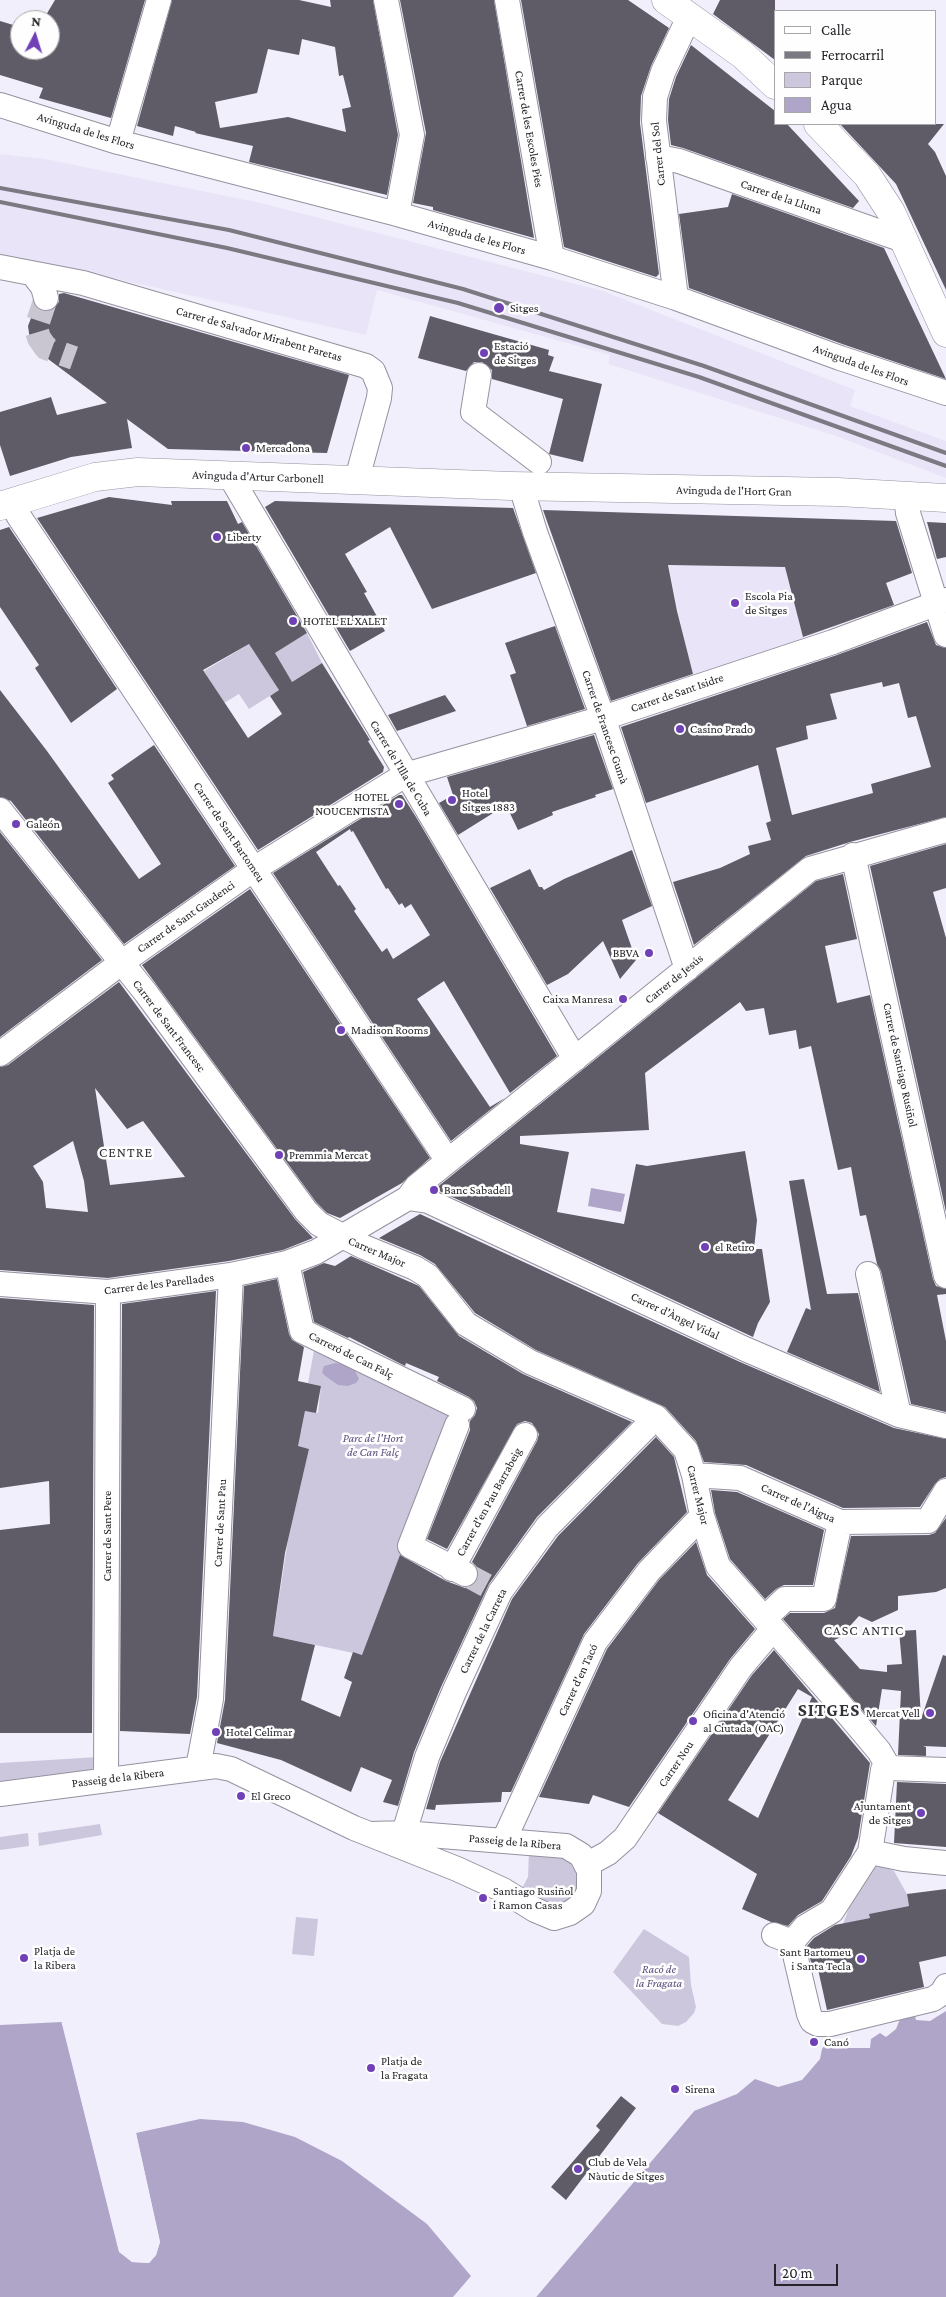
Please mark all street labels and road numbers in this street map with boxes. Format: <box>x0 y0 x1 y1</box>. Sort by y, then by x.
street label: Carrer de les Escoles Pies <box>512 69 546 189</box>
street label: Avinguda de les Flors <box>36 109 136 153</box>
street label: Carrer del Sol <box>647 121 669 187</box>
street label: Carrer de la Lluna <box>739 176 823 218</box>
street label: Avinguda de les Flors <box>426 216 528 258</box>
street label: Carrer de Salvador Mirabent Paretas <box>174 303 344 365</box>
street label: Avinguda de les Flors <box>811 341 911 389</box>
street label: Avinguda d'Artur Carbonell <box>192 468 324 486</box>
street label: Avinguda de l'Hort Gran <box>676 483 792 499</box>
street label: Carrer de Francesc Gumà <box>579 668 631 786</box>
street label: Carrer de Sant Isidre <box>629 670 725 716</box>
street label: Carrer de l'Illa de Cuba <box>367 718 435 818</box>
street label: Carrer de Sant Bartomeu <box>190 779 268 885</box>
street label: Carrer de Sant Gaudenci <box>134 878 238 956</box>
street label: Carrer de Jesús <box>642 951 706 1007</box>
street label: Carrer de Sant Francesc <box>130 977 208 1075</box>
street label: Carrer de Santiago Rusiñol <box>880 1001 920 1129</box>
street label: Carrer Major <box>346 1233 408 1271</box>
street label: Carrer de les Parellades <box>103 1270 215 1298</box>
street label: Carrer d'Àngel Vidal <box>628 1289 722 1343</box>
street label: Carreró de Can Falç <box>306 1328 396 1382</box>
street label: Carrer d'en Pau Barrabeig <box>453 1445 525 1559</box>
street label: Carrer Major <box>684 1464 712 1526</box>
street label: Carrer de Sant Pau <box>211 1479 229 1567</box>
street label: Carrer de l'Aigua <box>759 1480 837 1526</box>
street label: Carrer de Sant Pere <box>100 1491 114 1581</box>
street label: Carrer de la Carreta <box>456 1586 510 1676</box>
street label: Carrer d'en Tacó <box>555 1642 601 1718</box>
street label: Carrer Nou <box>655 1738 697 1790</box>
street label: Passeig de la Ribera <box>71 1765 165 1791</box>
street label: Passeig de la Ribera <box>468 1831 562 1853</box>

